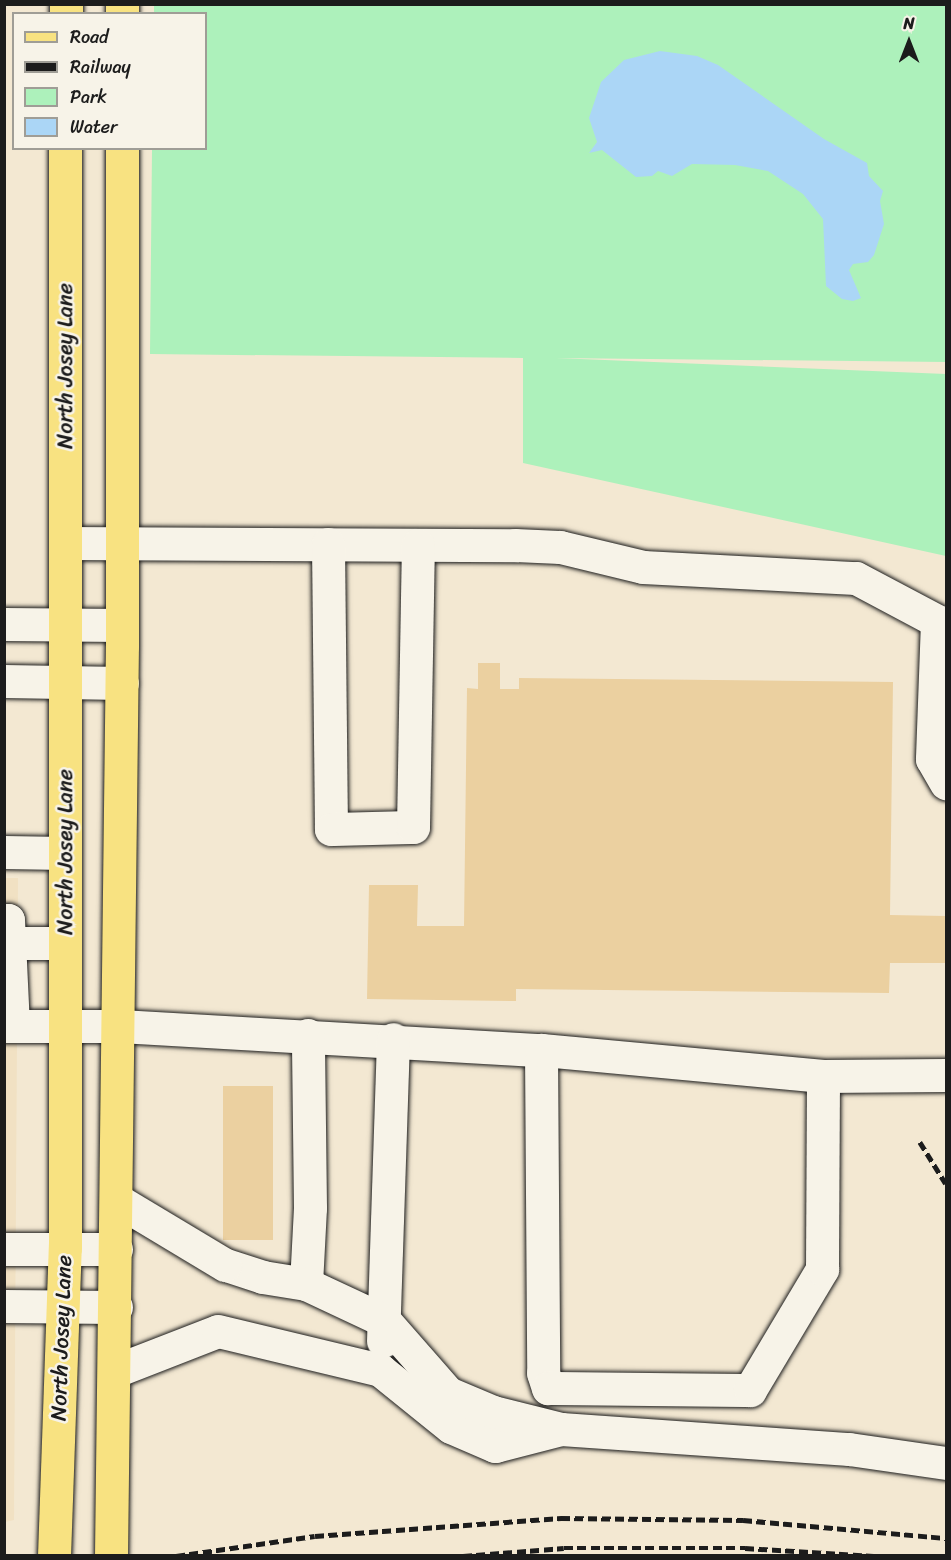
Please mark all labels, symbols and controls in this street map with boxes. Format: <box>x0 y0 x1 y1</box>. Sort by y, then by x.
text: N <box>903 9 915 38</box>
legend <box>12 12 207 150</box>
north arrow <box>879 12 939 72</box>
text: Road <box>70 21 109 53</box>
text: Railway <box>70 51 131 83</box>
text: Park <box>70 81 107 113</box>
text: Water <box>70 111 117 143</box>
street label: North Josey Lane <box>52 283 78 449</box>
street label: North Josey Lane <box>52 769 78 935</box>
street label: North Josey Lane <box>45 1254 77 1422</box>

